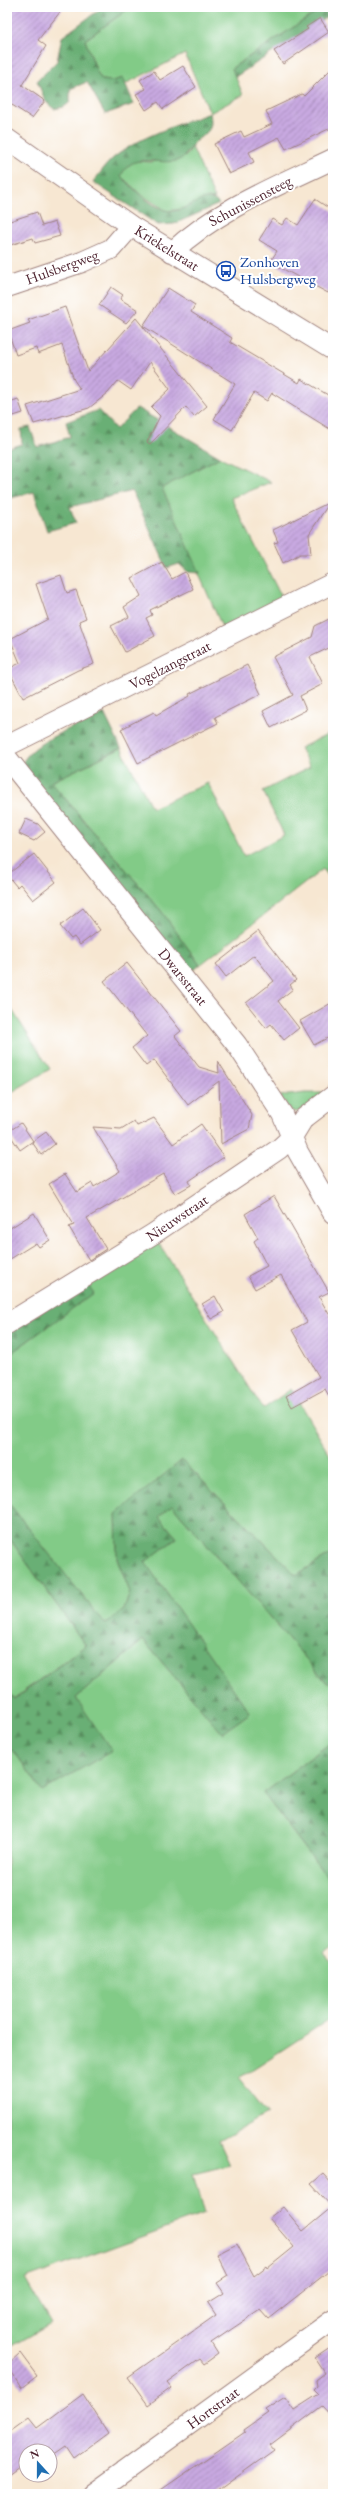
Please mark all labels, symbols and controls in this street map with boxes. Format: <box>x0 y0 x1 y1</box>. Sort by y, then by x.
street label: Schunissensteeg <box>205 170 295 230</box>
street label: Kriekelstraat <box>131 220 203 275</box>
street label: Hulsbergweg <box>23 244 101 288</box>
place label: Zonhoven Hulsbergweg <box>240 252 316 288</box>
bus stop icon: Zonhoven Hulsbergweg <box>215 260 237 282</box>
street label: Vogelzangstraat <box>126 636 214 693</box>
street label: Dwarsstraat <box>154 944 212 1009</box>
street label: Nieuwstraat <box>142 1190 212 1245</box>
street label: Hortstraat <box>183 2382 243 2433</box>
north arrow <box>18 2443 58 2483</box>
text: N <box>28 2445 41 2462</box>

